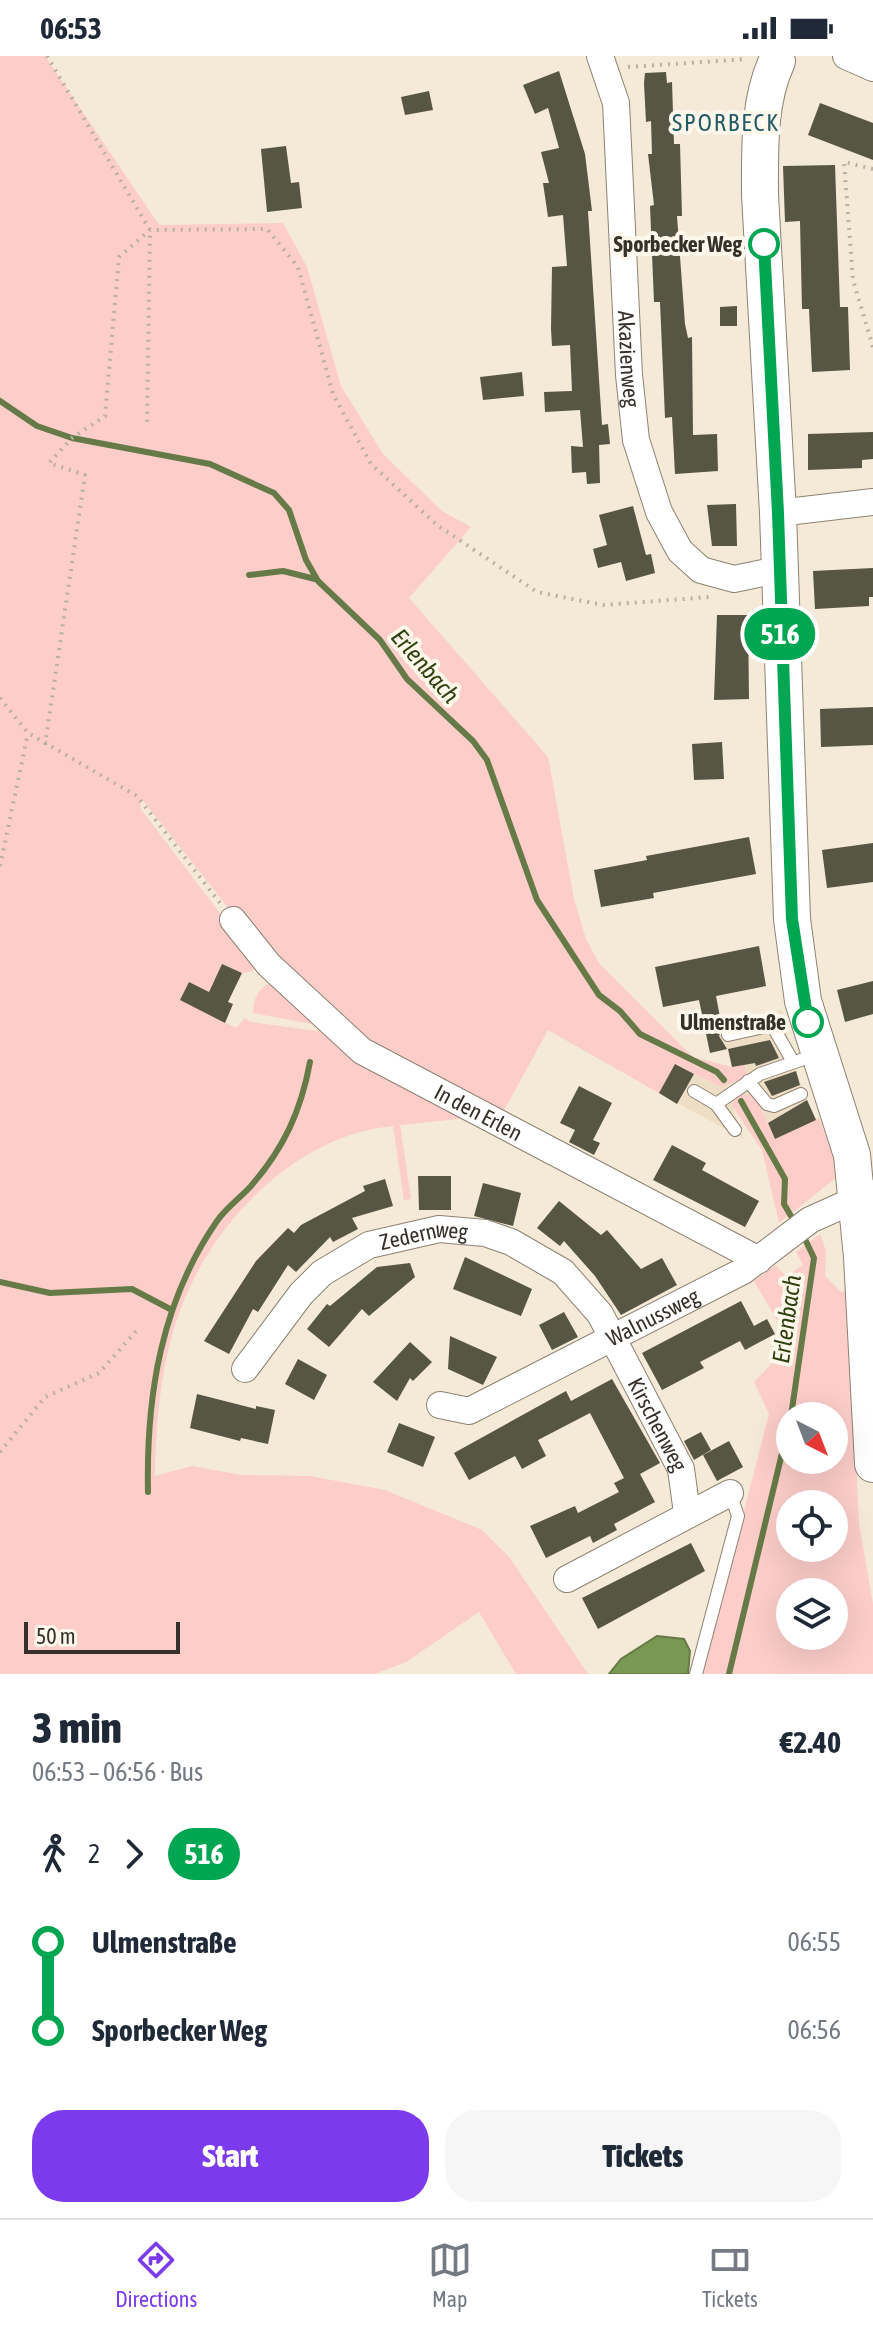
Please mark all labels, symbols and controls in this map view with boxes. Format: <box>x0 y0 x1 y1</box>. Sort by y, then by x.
text: 06:53 <box>40 11 102 45</box>
district label: SPORBECK <box>672 109 780 136</box>
marker: Sporbecker Weg <box>749 229 779 259</box>
place label: Sporbecker Weg <box>614 231 743 257</box>
street label: Akazienweg <box>613 310 645 409</box>
line badge: 516 <box>734 608 826 660</box>
text: 516 <box>760 618 800 650</box>
water label: Erlenbach <box>386 623 465 708</box>
marker: Ulmenstraße <box>793 1007 823 1037</box>
place label: Ulmenstraße <box>680 1009 786 1035</box>
street label: In den Erlen <box>430 1079 527 1146</box>
street label: Zedernweg <box>377 1216 470 1255</box>
water label: Erlenbach <box>767 1273 806 1365</box>
street label: Walnussweg <box>602 1282 704 1352</box>
street label: Kirschenweg <box>623 1373 693 1476</box>
north arrow <box>776 1402 848 1474</box>
map controls <box>776 1402 848 1650</box>
button: locate <box>776 1490 848 1562</box>
button: layers <box>776 1578 848 1650</box>
scale bar <box>24 1618 180 1654</box>
text: 50 m <box>36 1623 76 1649</box>
text: 3 min <box>32 1702 122 1752</box>
text: €2.40 <box>780 1725 841 1759</box>
text: 06:53 – 06:56 · Bus <box>32 1757 203 1787</box>
icon: walk <box>32 1832 76 1876</box>
icon: forward <box>112 1832 156 1876</box>
text: 516 <box>184 1838 224 1870</box>
text: 2 <box>88 1839 100 1869</box>
text: Ulmenstraße <box>92 1925 237 1959</box>
text: 06:55 <box>787 1927 841 1957</box>
text: Sporbecker Weg <box>92 2013 267 2047</box>
text: 06:56 <box>787 2015 841 2045</box>
button: Start <box>32 2110 429 2202</box>
button: Tickets <box>445 2110 841 2202</box>
tab: Directions <box>115 2238 197 2312</box>
tab: Map <box>428 2238 472 2312</box>
tab: Tickets <box>702 2238 758 2312</box>

